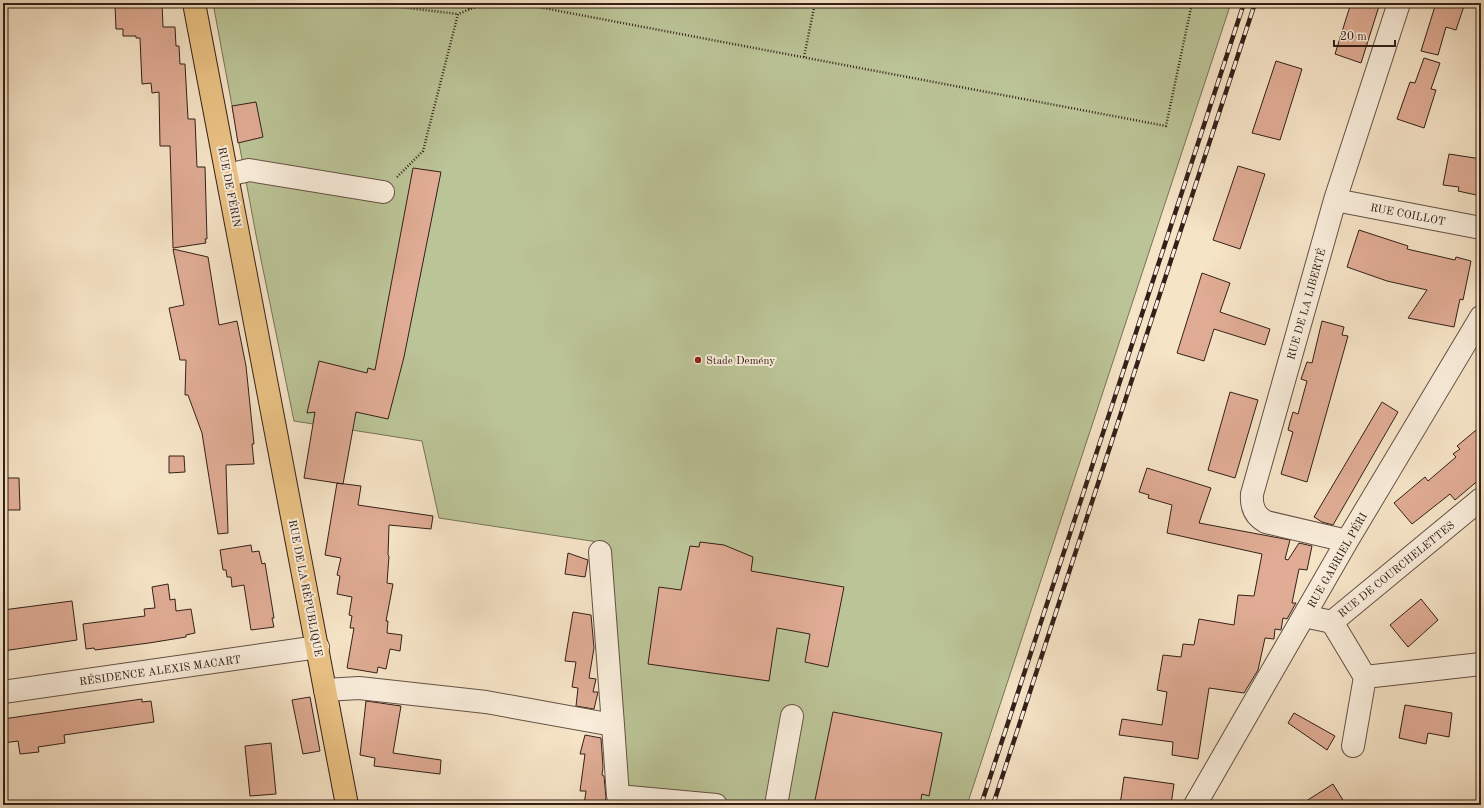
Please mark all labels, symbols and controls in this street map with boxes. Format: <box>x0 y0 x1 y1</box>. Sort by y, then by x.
scale bar <box>1334 22 1395 48</box>
text: 20 m <box>1340 31 1367 43</box>
street label: RUE DE FÉRIN <box>215 146 244 229</box>
street label: RUE COILLOT <box>1369 203 1446 228</box>
street label: RUE DE LA LIBERTÉ <box>1284 247 1329 361</box>
marker: Stade Demény <box>693 355 703 365</box>
place label: Stade Demény <box>706 356 775 367</box>
street label: RUE GABRIEL PÉRI <box>1305 510 1370 610</box>
street label: RUE DE LA RÉPUBLIQUE <box>286 518 325 658</box>
street label: RUE DE COURCHELETTES <box>1337 520 1457 620</box>
street label: RÉSIDENCE ALEXIS MACART <box>78 653 242 688</box>

